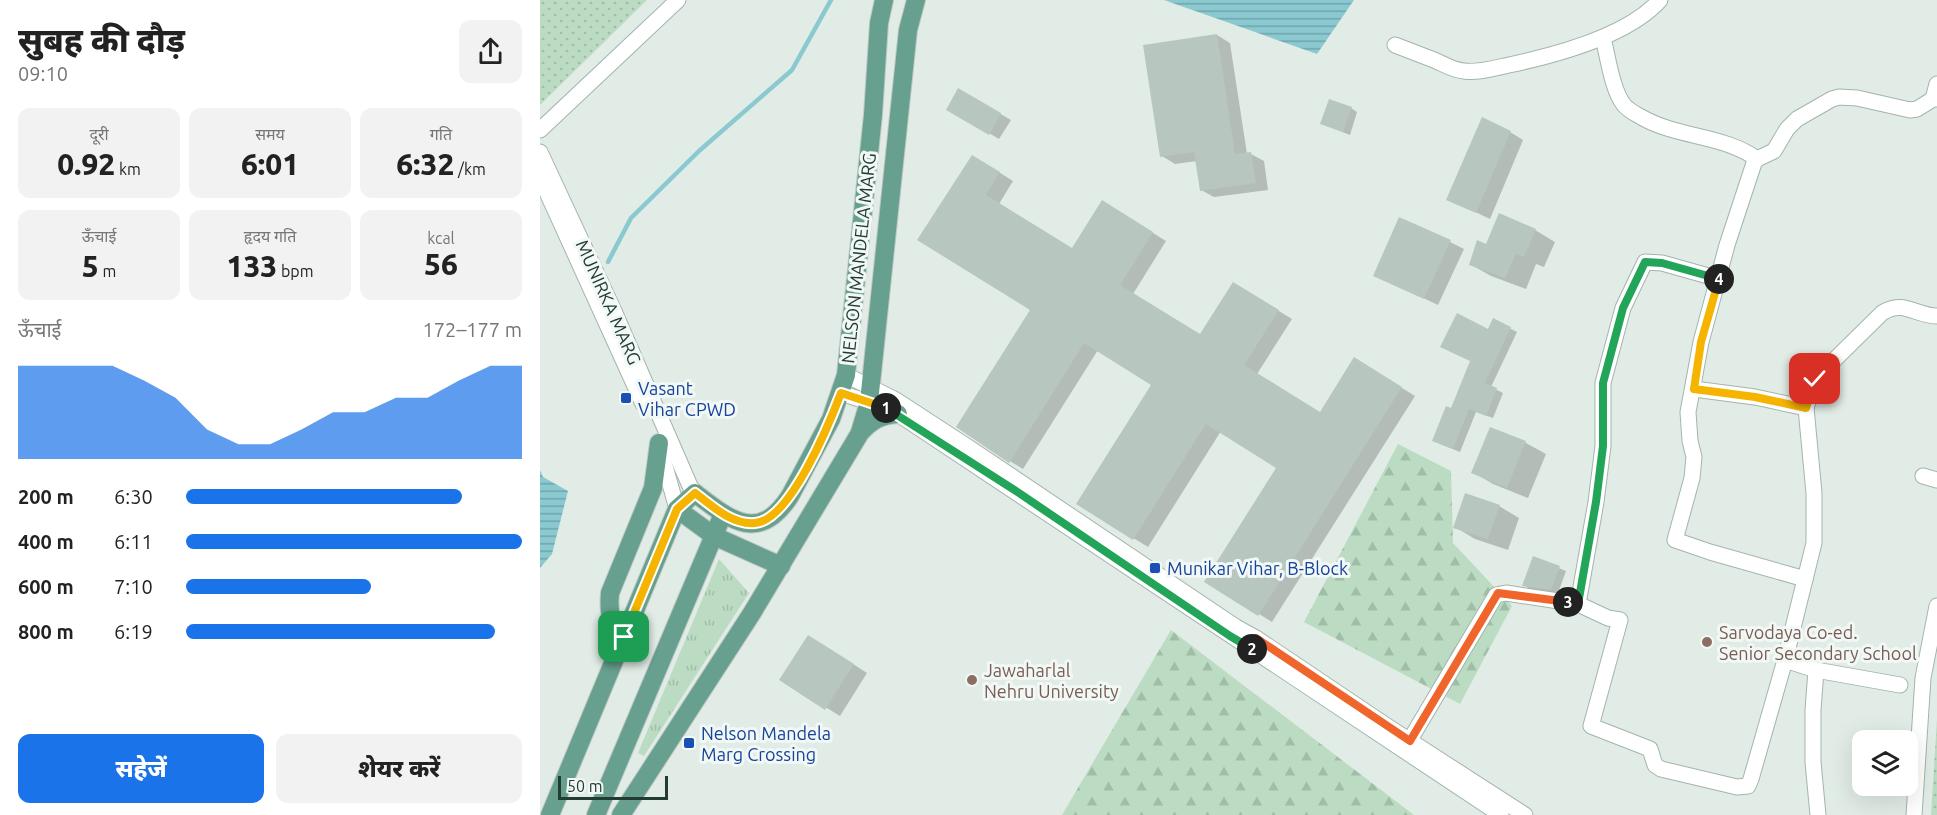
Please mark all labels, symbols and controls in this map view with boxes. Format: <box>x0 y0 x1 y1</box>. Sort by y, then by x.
button: share <box>459 20 522 83</box>
text: सुबह की दौड़ <box>18 21 185 58</box>
text: 09:10 <box>18 62 68 85</box>
text: दूरी <box>89 125 109 143</box>
text: समय <box>255 125 285 143</box>
text: गति <box>430 125 452 143</box>
text: 0.92 <box>57 147 115 181</box>
text: 6:01 <box>241 147 299 181</box>
text: 6:32 <box>396 147 454 181</box>
street label: NELSON MANDELA MARG <box>837 152 879 364</box>
text: km <box>115 160 141 178</box>
text: /km <box>454 160 486 178</box>
text: ऊँचाई <box>82 227 116 245</box>
text: हृदय गति <box>244 227 296 245</box>
text: kcal <box>427 229 455 247</box>
street label: MUNIRKA MARG <box>573 237 645 367</box>
text: 56 <box>424 247 458 281</box>
text: 5 <box>82 249 99 283</box>
text: 133 <box>227 249 277 283</box>
text: m <box>99 262 116 280</box>
text: bpm <box>277 262 313 280</box>
pin: 4 <box>1704 264 1734 294</box>
text: 4 <box>1714 270 1724 288</box>
text: ऊँचाई <box>18 318 61 341</box>
text: 172–177 m <box>423 318 522 341</box>
pin <box>1789 353 1840 404</box>
icon: check <box>1798 362 1831 395</box>
place label: Vasant Vihar CPWD <box>638 378 736 419</box>
marker: Vasant Vihar CPWD <box>619 391 633 405</box>
pin: 1 <box>871 393 901 423</box>
text: 1 <box>881 399 891 417</box>
text: 200 m <box>18 485 74 508</box>
text: 6:30 <box>114 485 153 508</box>
text: 400 m <box>18 530 74 553</box>
text: 6:11 <box>114 530 153 553</box>
place label: Munikar Vihar, B-Block <box>1167 558 1348 578</box>
marker: Munikar Vihar, B-Block <box>1148 561 1162 575</box>
text: 600 m <box>18 575 74 598</box>
text: 7:10 <box>114 575 153 598</box>
pin: 3 <box>1553 587 1583 617</box>
text: 3 <box>1563 593 1573 611</box>
pin <box>598 611 649 662</box>
text: 800 m <box>18 620 74 643</box>
text: 6:19 <box>114 620 153 643</box>
icon: arrive <box>607 620 640 653</box>
place label: Sarvodaya Co-ed. Senior Secondary School <box>1719 622 1917 663</box>
pin: 2 <box>1237 634 1267 664</box>
marker: Sarvodaya Co-ed. Senior Secondary School <box>1700 635 1714 649</box>
text: 2 <box>1247 640 1257 658</box>
place label: Jawaharlal Nehru University <box>984 660 1119 701</box>
marker: Jawaharlal Nehru University <box>965 673 979 687</box>
place label: Nelson Mandela Marg Crossing <box>701 723 831 764</box>
map controls <box>1852 730 1918 796</box>
button: layers <box>1852 730 1918 796</box>
button: सहेजें <box>18 734 264 803</box>
button: शेयर करें <box>276 734 522 803</box>
marker: Nelson Mandela Marg Crossing <box>682 736 696 750</box>
scale bar <box>558 773 668 800</box>
text: 50 m <box>567 777 603 795</box>

